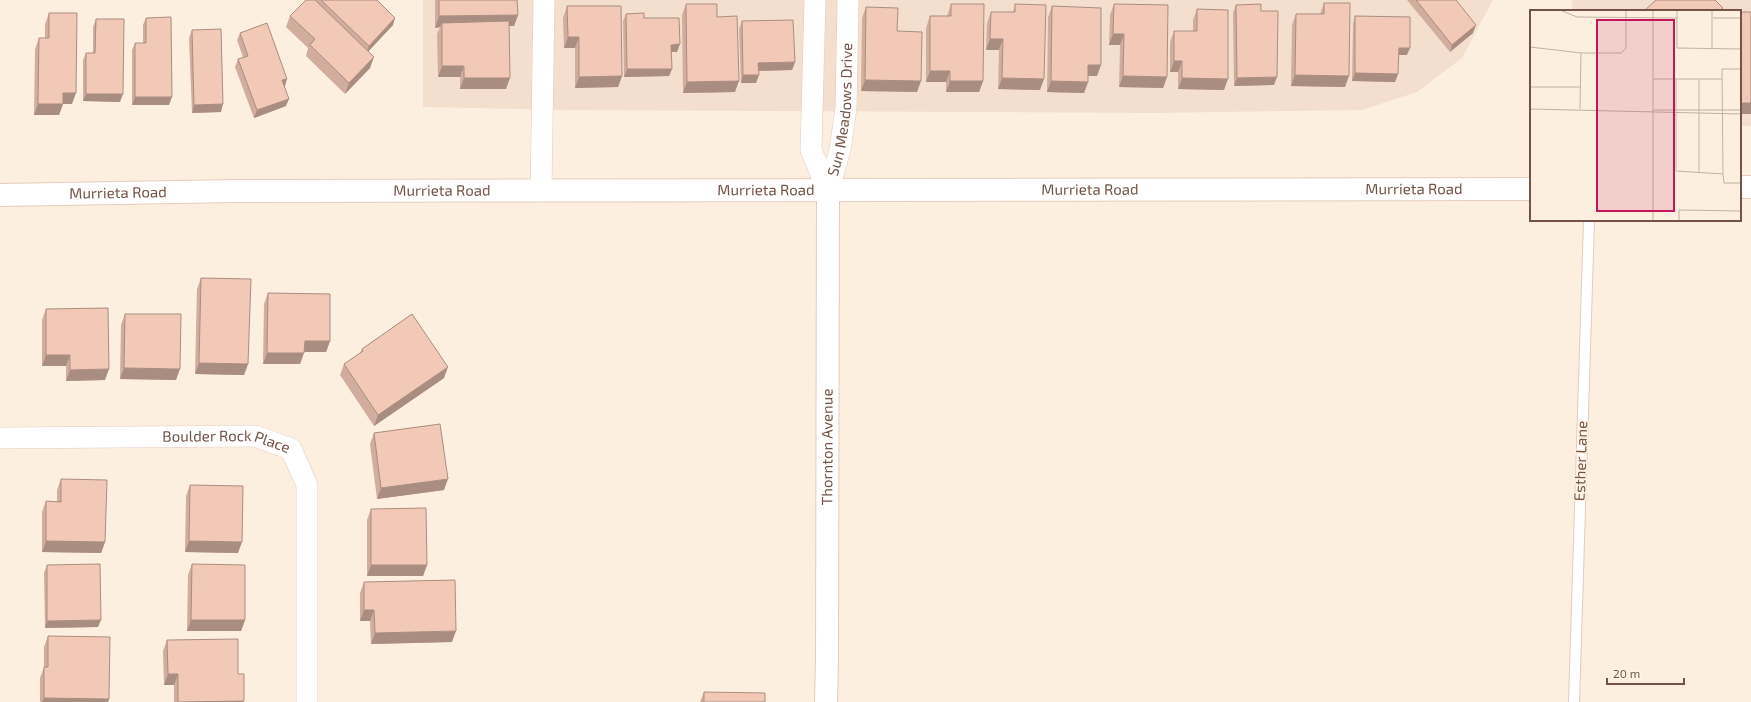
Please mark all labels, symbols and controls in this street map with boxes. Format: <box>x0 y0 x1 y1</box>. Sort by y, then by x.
inset map <box>1530 10 1741 221</box>
street label: Sun Meadows Drive <box>823 43 855 178</box>
street label: Murrieta Road <box>1365 179 1463 197</box>
street label: Murrieta Road <box>717 180 815 198</box>
street label: Murrieta Road <box>1041 180 1139 198</box>
street label: Murrieta Road <box>393 181 491 199</box>
street label: Murrieta Road <box>69 182 167 202</box>
street label: Thornton Avenue <box>817 388 836 506</box>
street label: Esther Lane <box>1570 421 1590 501</box>
street label: Boulder Rock Place <box>162 426 293 456</box>
scale bar <box>1607 660 1684 686</box>
text: 20 m <box>1613 666 1640 680</box>

